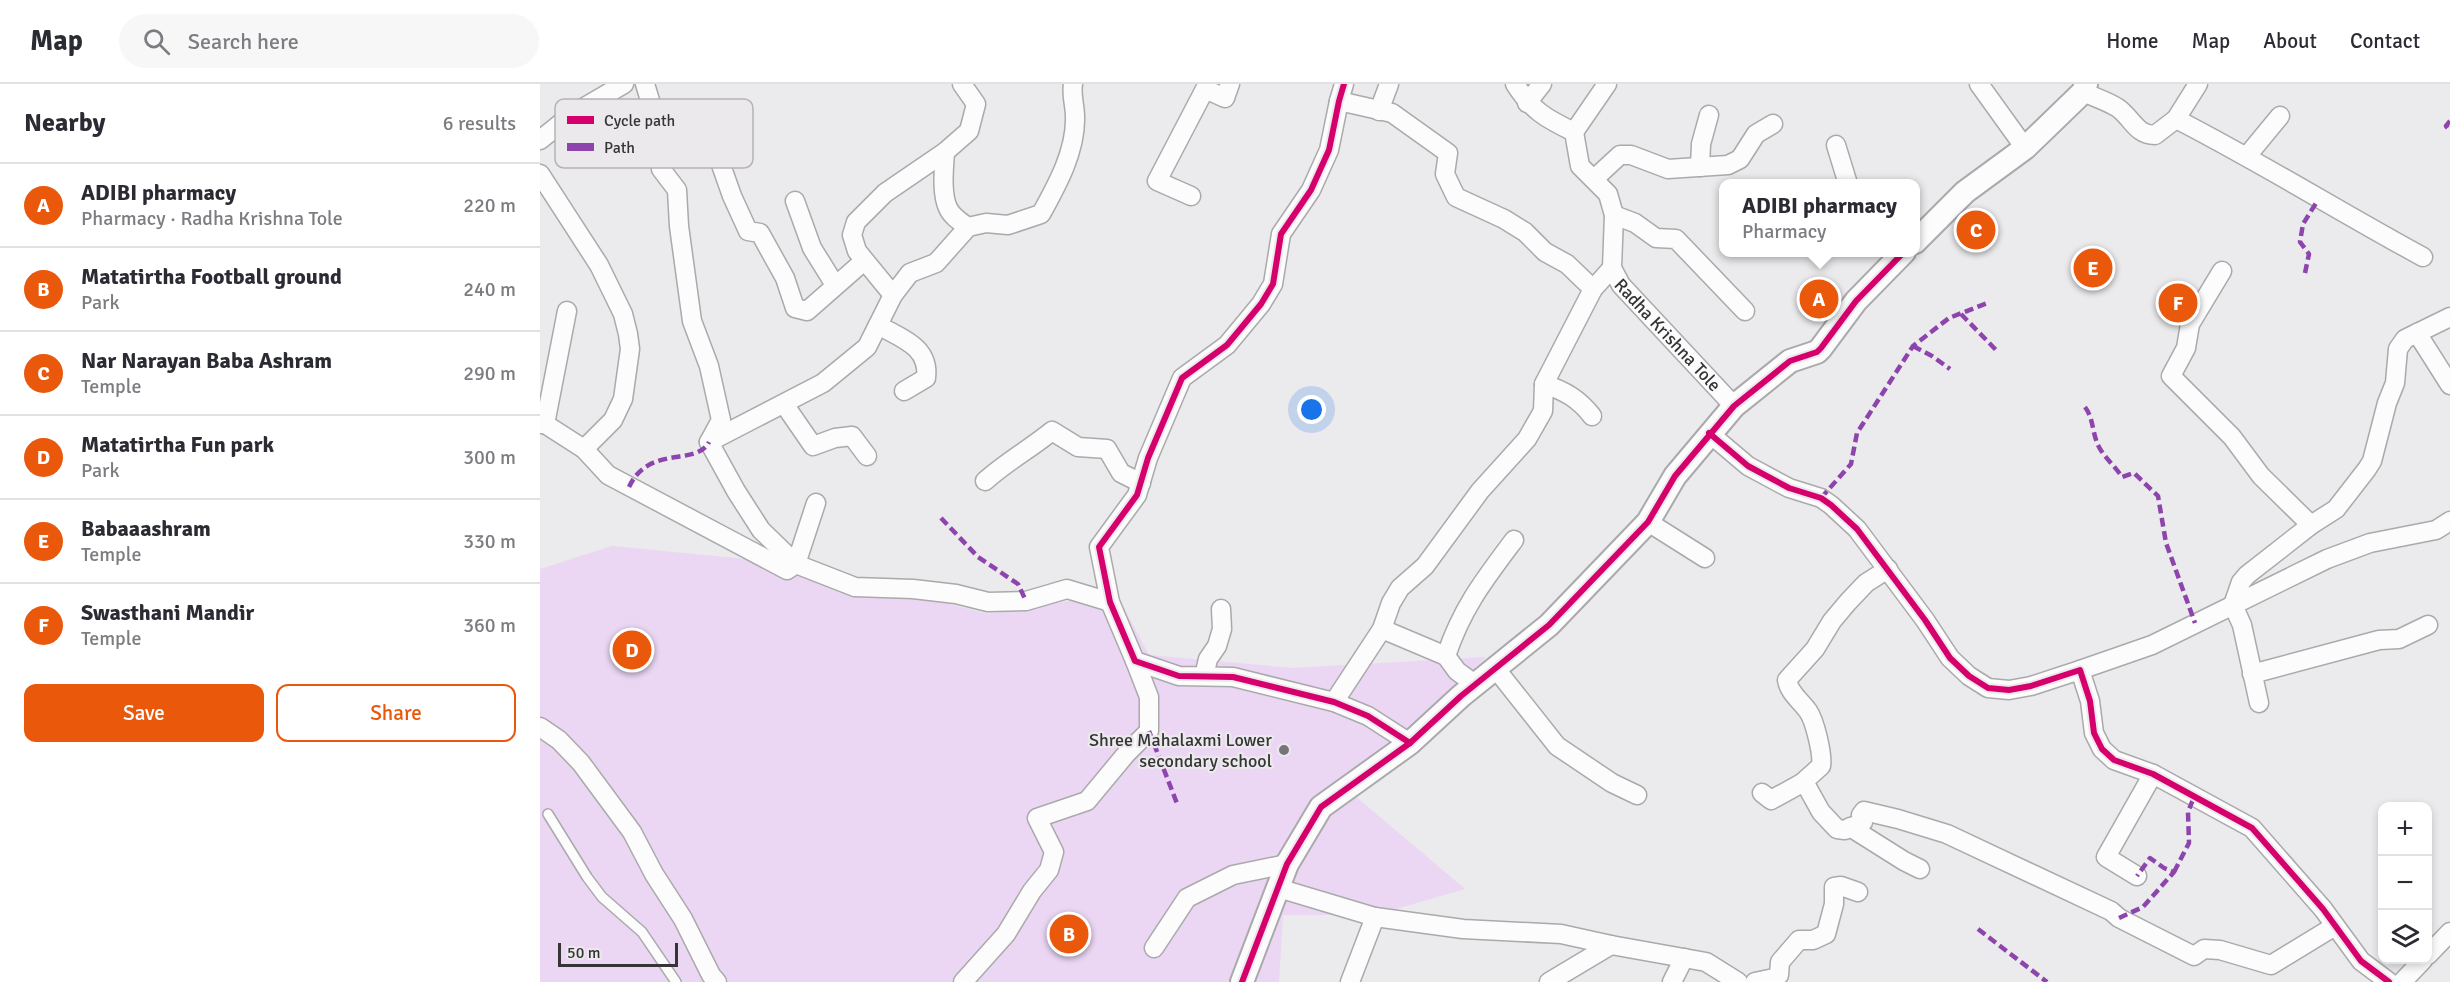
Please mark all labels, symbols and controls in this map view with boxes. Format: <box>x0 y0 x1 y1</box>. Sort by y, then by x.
search box <box>119 14 539 68</box>
text: Map <box>30 24 83 58</box>
icon: search <box>140 25 173 58</box>
text: Search here <box>188 28 299 55</box>
text: Home <box>2106 28 2159 54</box>
text: Map <box>2192 28 2230 54</box>
text: About <box>2263 28 2317 54</box>
text: Contact <box>2350 28 2420 54</box>
legend <box>555 99 753 168</box>
text: Nearby <box>24 107 105 139</box>
text: 6 results <box>443 111 516 136</box>
text: Cycle path <box>604 111 675 131</box>
text: Path <box>604 138 635 158</box>
text: ADIBI pharmacy <box>81 179 236 206</box>
popup <box>1719 179 1920 257</box>
text: ADIBI pharmacy <box>1742 192 1897 219</box>
text: A <box>37 193 50 218</box>
text: 220 m <box>463 193 516 218</box>
text: Pharmacy · Radha Krishna Tole <box>81 206 343 231</box>
pin: C <box>1956 208 1996 252</box>
text: Pharmacy <box>1742 219 1826 244</box>
pin: E <box>2074 246 2112 291</box>
text: Matatirtha Football ground <box>81 263 342 290</box>
street label: Radha Krishna Tole <box>1610 274 1726 396</box>
pin: A <box>1800 276 1838 322</box>
text: B <box>37 277 50 302</box>
text: 240 m <box>463 277 516 302</box>
pin: F <box>2158 280 2198 326</box>
text: Park <box>81 290 119 315</box>
text: Nar Narayan Baba Ashram <box>81 347 332 374</box>
text: C <box>37 361 50 386</box>
text: 290 m <box>463 361 516 386</box>
text: Temple <box>81 374 141 399</box>
your location <box>1297 395 1326 424</box>
text: Matatirtha Fun park <box>81 431 274 458</box>
text: D <box>37 445 50 470</box>
text: 300 m <box>463 445 516 470</box>
text: Park <box>81 458 119 483</box>
text: Babaaashram <box>81 515 211 542</box>
text: E <box>38 529 49 554</box>
text: 330 m <box>463 529 516 554</box>
text: Temple <box>81 542 141 567</box>
text: Swasthani Mandir <box>81 599 254 626</box>
text: F <box>38 613 49 638</box>
text: 360 m <box>463 613 516 638</box>
text: Temple <box>81 626 141 651</box>
pin: D <box>612 628 652 672</box>
button: Save <box>24 684 264 742</box>
button: Share <box>276 684 516 742</box>
place label: Shree Mahalaxmi Lower secondary school <box>1089 729 1272 772</box>
marker: Shree Mahalaxmi Lower secondary school <box>1277 743 1291 757</box>
map controls <box>2378 802 2432 964</box>
button: + <box>2378 802 2432 856</box>
button: − <box>2378 856 2432 910</box>
button: layers <box>2378 910 2432 964</box>
pin: B <box>1050 912 1088 956</box>
scale bar <box>558 940 678 968</box>
text: 50 m <box>567 943 601 963</box>

